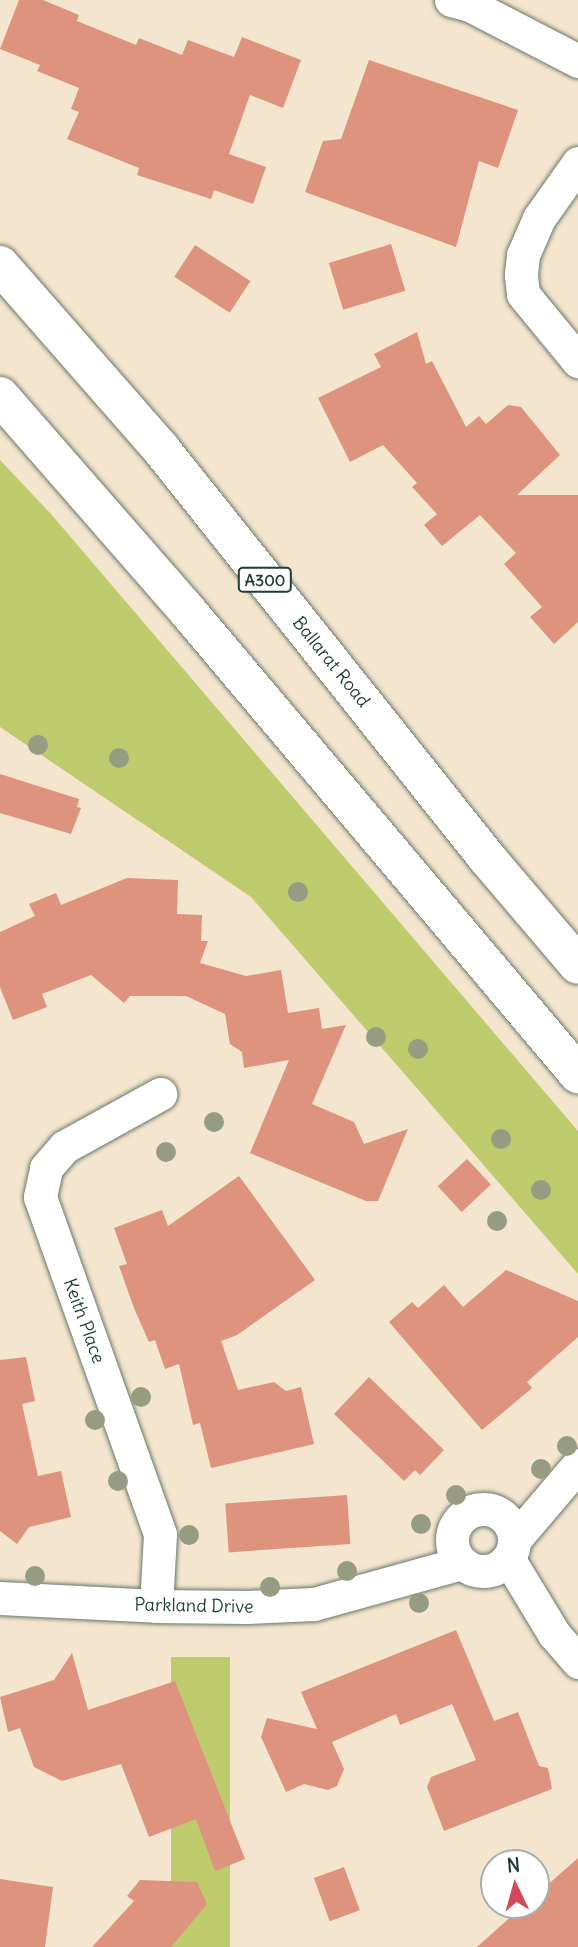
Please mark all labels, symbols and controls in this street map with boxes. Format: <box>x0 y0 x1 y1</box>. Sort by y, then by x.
road number: A300 <box>237 568 293 593</box>
street label: Ballarat Road <box>288 612 374 712</box>
street label: Keith Place <box>59 1276 109 1366</box>
street label: Parkland Drive <box>134 1594 254 1618</box>
north arrow <box>480 1849 550 1919</box>
text: N <box>506 1853 521 1878</box>

